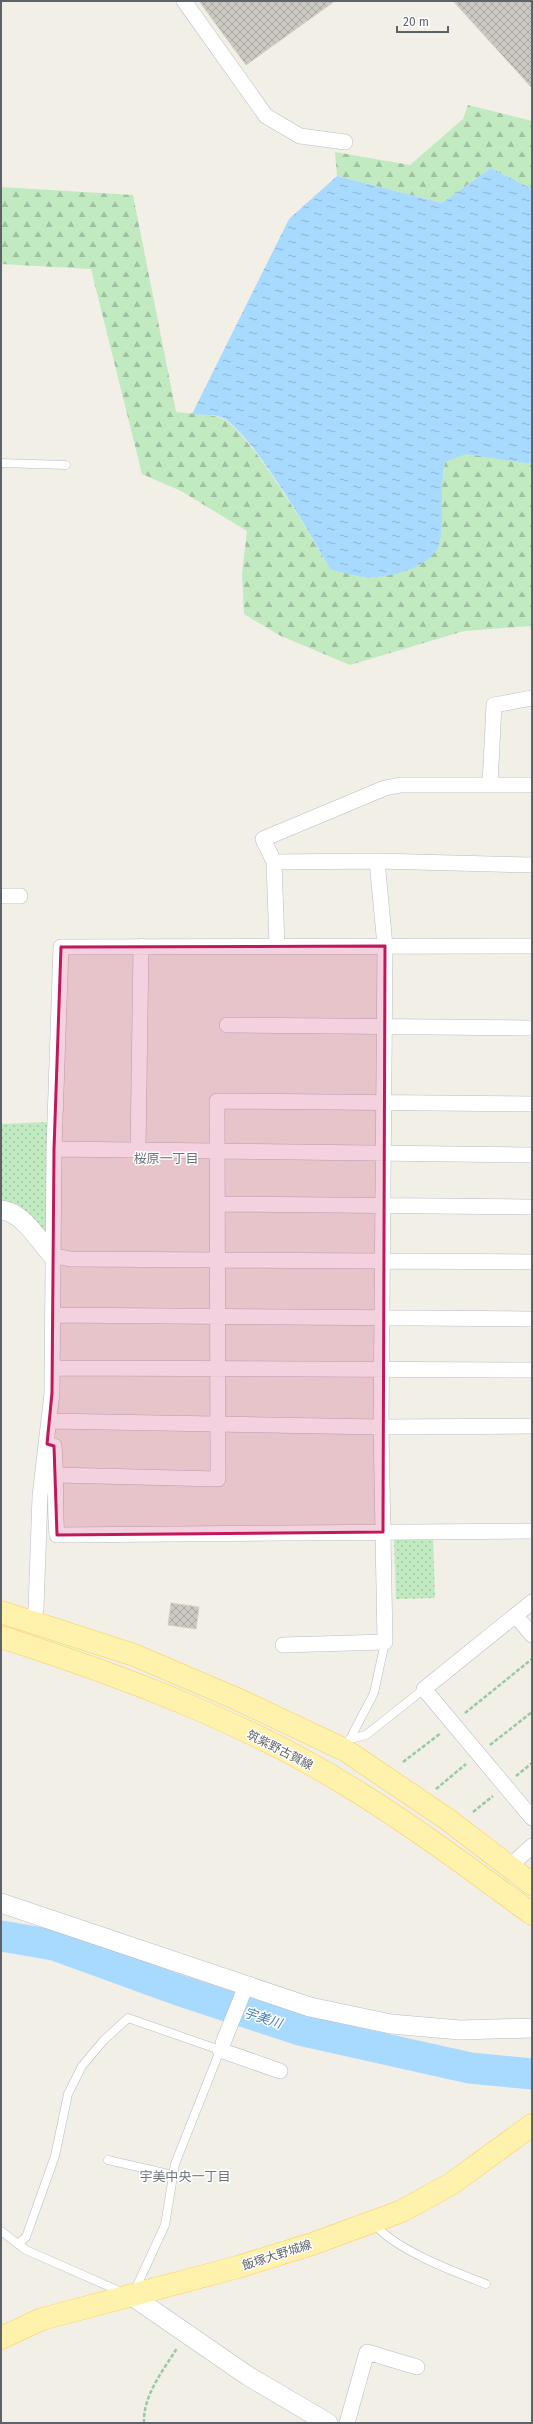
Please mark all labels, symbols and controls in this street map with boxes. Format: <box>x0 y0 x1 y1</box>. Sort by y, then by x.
scale bar <box>397 8 448 34</box>
text: 20 m <box>403 15 429 29</box>
district label: 桜原一丁目 <box>133 1151 199 1166</box>
street label: 筑紫野古賀線 <box>245 1727 315 1773</box>
water label: 宇美川 <box>242 2005 286 2032</box>
district label: 宇美中央一丁目 <box>139 2169 231 2184</box>
street label: 飯塚大野城線 <box>241 2237 313 2273</box>

